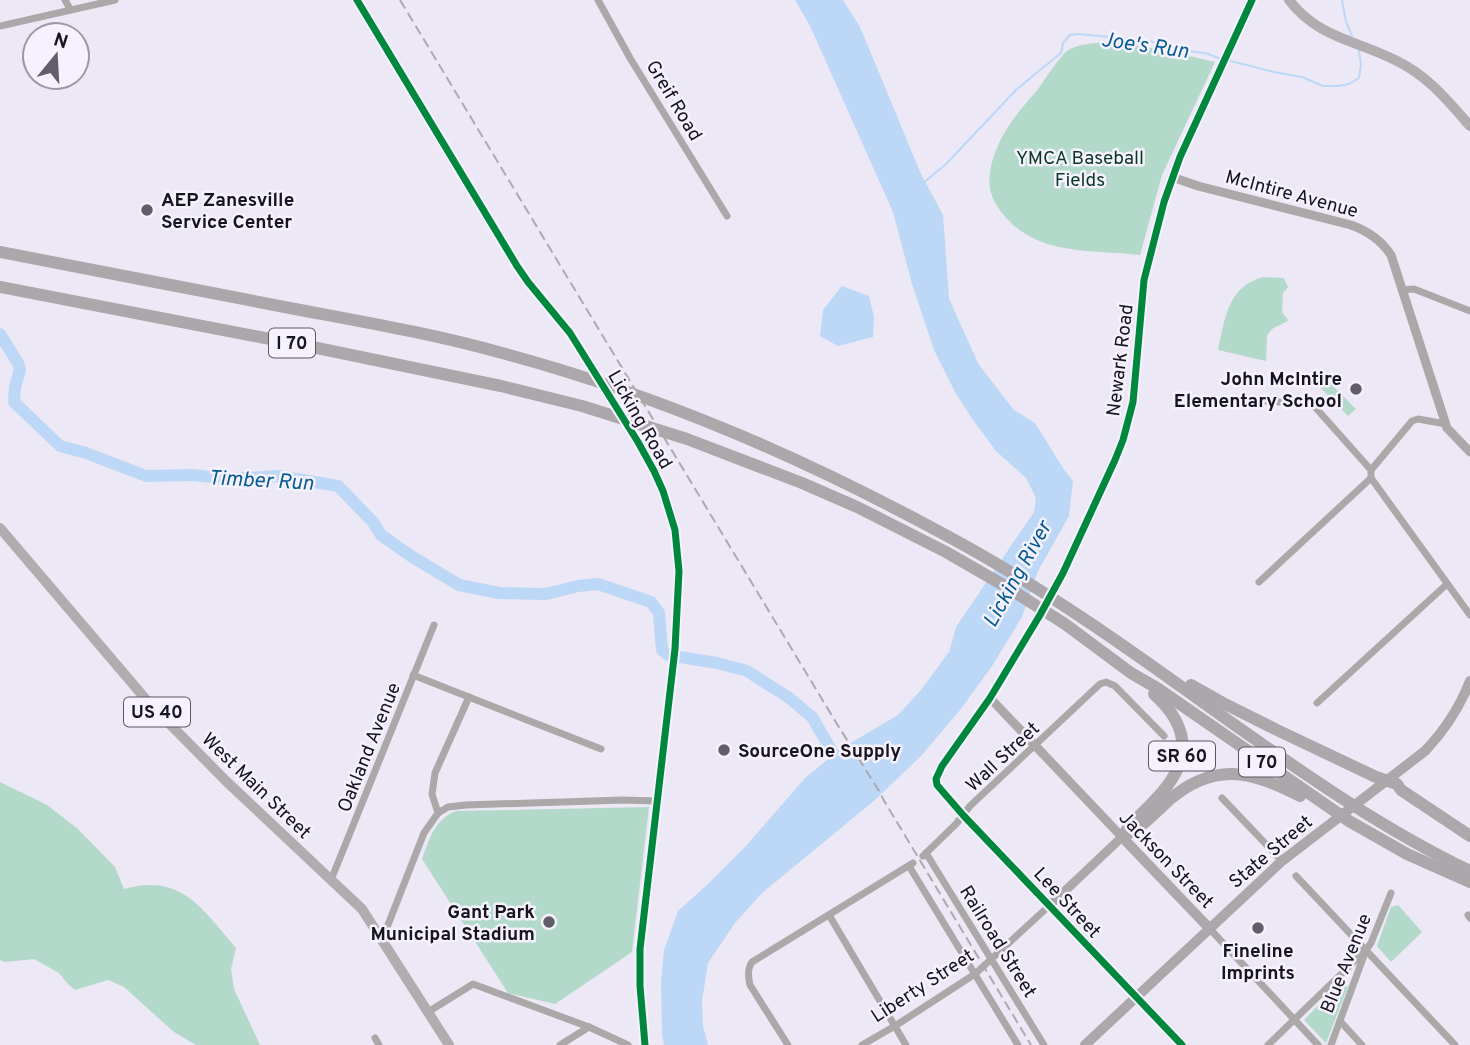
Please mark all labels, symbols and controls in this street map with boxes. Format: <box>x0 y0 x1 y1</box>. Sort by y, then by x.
north arrow <box>21 21 91 91</box>
water label: Joe's Run <box>1099 27 1191 66</box>
text: N <box>50 28 71 55</box>
street label: Greif Road <box>640 56 707 146</box>
park label: YMCA Baseball Fields <box>1016 147 1144 193</box>
street label: McIntire Avenue <box>1222 166 1361 224</box>
place label: AEP Zanesville Service Center <box>161 189 294 235</box>
marker: AEP Zanesville Service Center <box>139 202 155 218</box>
street label: Newark Road <box>1102 303 1140 418</box>
road number: I 70 <box>269 328 315 358</box>
street label: Licking Road <box>601 366 677 474</box>
place label: John McIntire Elementary School <box>1174 368 1342 414</box>
marker: John McIntire Elementary School <box>1348 381 1364 397</box>
water label: Timber Run <box>208 465 315 498</box>
water label: Licking River <box>978 515 1060 633</box>
street label: Oakland Avenue <box>333 679 407 816</box>
road number: US 40 <box>124 698 190 726</box>
street label: Wall Street <box>961 717 1045 798</box>
street label: West Main Street <box>196 728 315 845</box>
place label: SourceOne Supply <box>738 740 901 764</box>
marker: SourceOne Supply <box>716 742 732 758</box>
road number: SR 60 <box>1149 742 1215 770</box>
road number: I 70 <box>1239 748 1285 776</box>
street label: Jackson Street <box>1113 807 1218 914</box>
street label: State Street <box>1225 811 1318 894</box>
street label: Lee Street <box>1028 863 1105 944</box>
street label: Railroad Street <box>953 882 1041 1003</box>
place label: Gant Park Municipal Stadium <box>370 901 535 947</box>
street label: Blue Avenue <box>1316 910 1378 1017</box>
marker: Gant Park Municipal Stadium <box>541 914 557 930</box>
marker: Fineline Imprints <box>1250 920 1266 936</box>
place label: Fineline Imprints <box>1221 940 1295 986</box>
street label: Liberty Street <box>867 944 979 1029</box>

